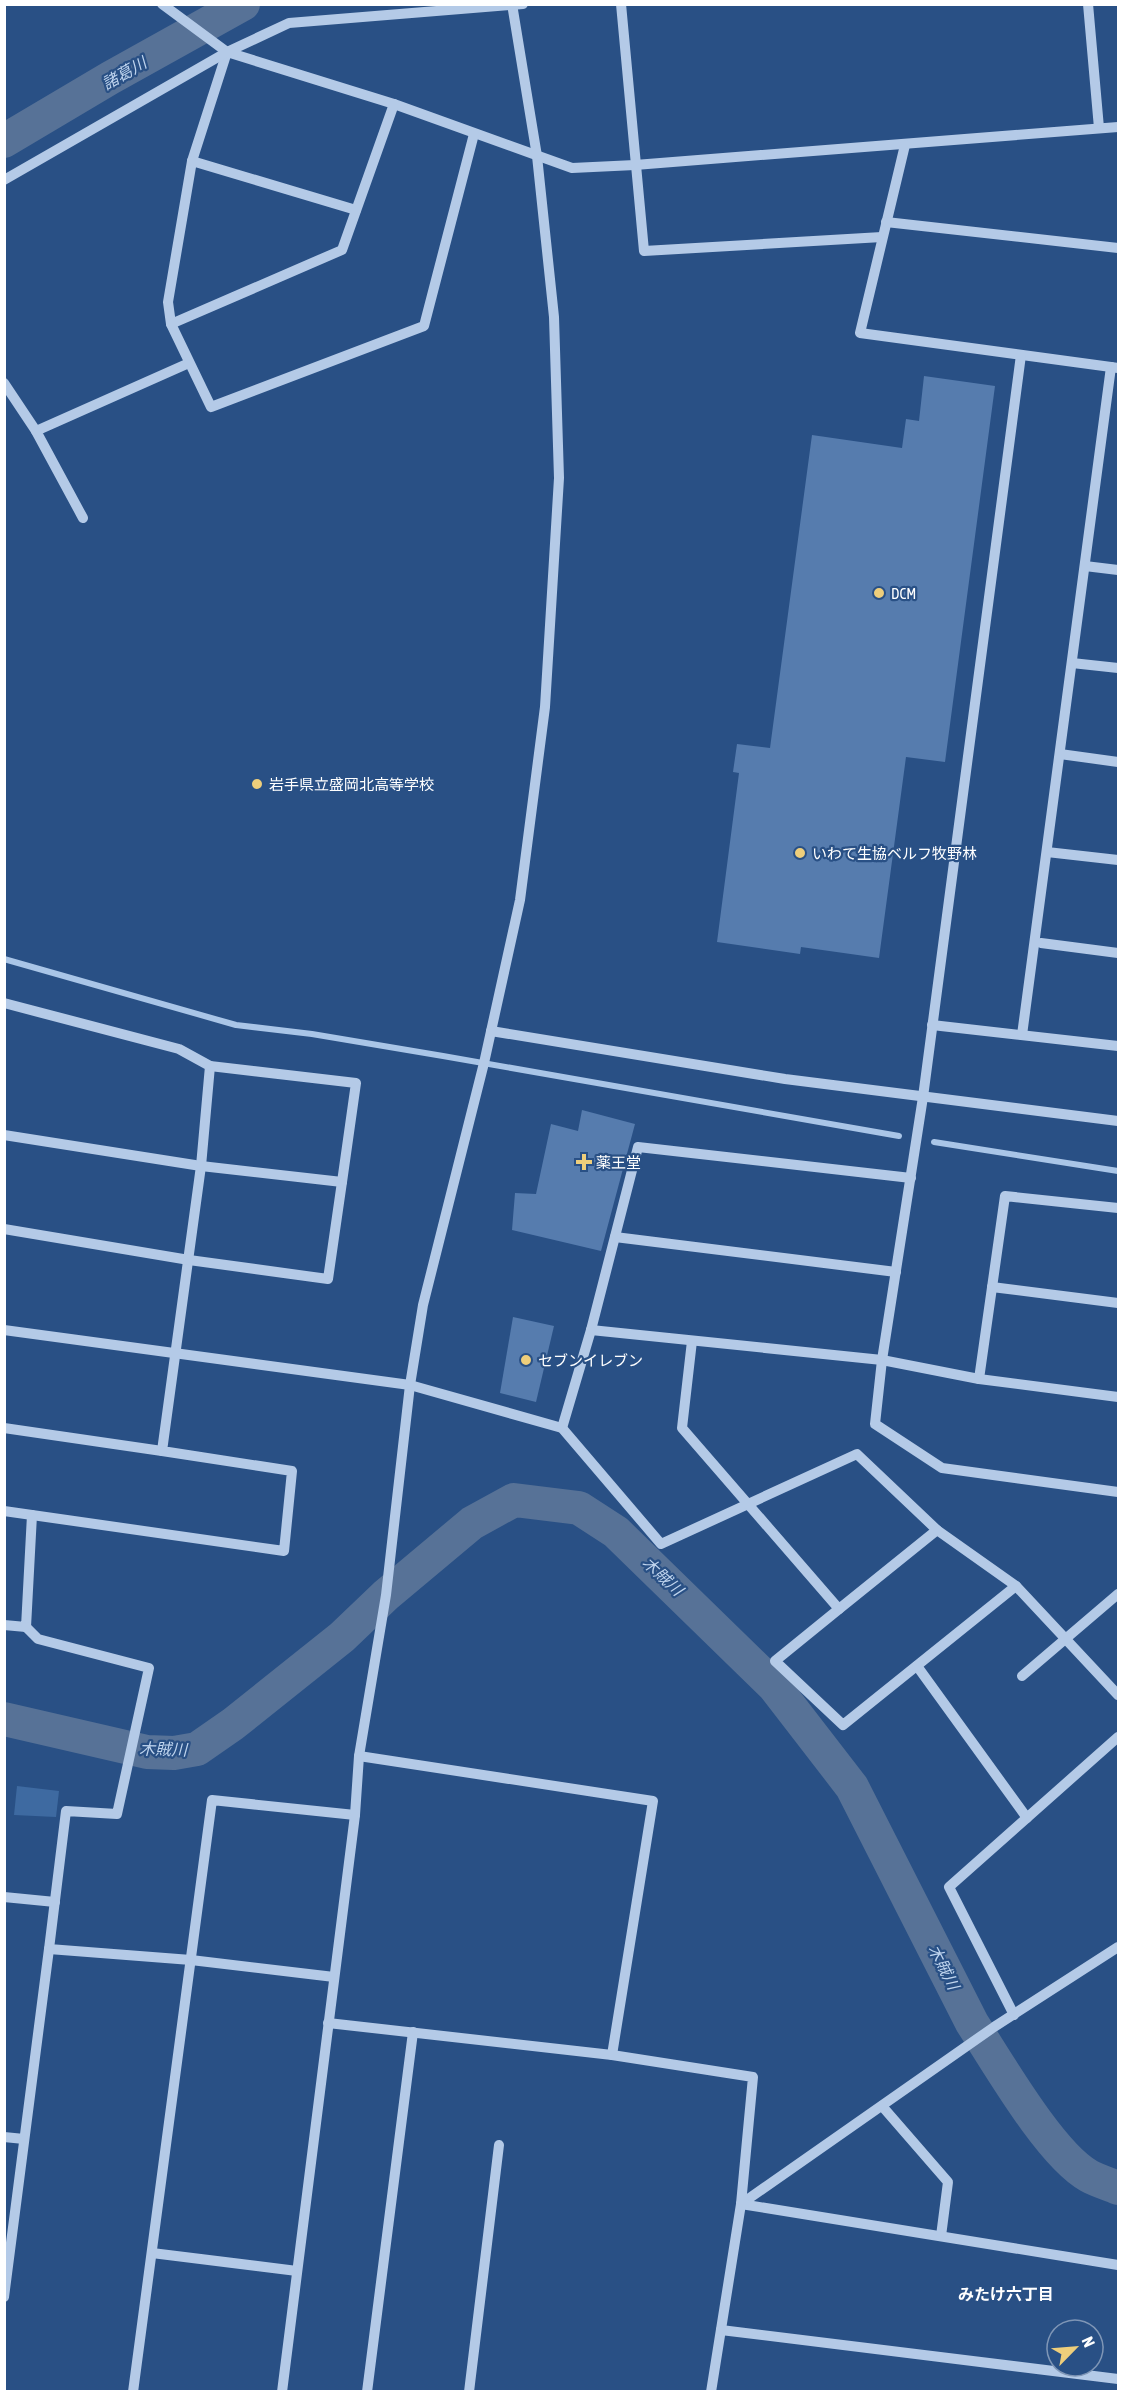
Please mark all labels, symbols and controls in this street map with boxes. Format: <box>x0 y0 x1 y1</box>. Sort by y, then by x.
water label: 諸葛川 <box>99 52 151 93</box>
place label: DCM <box>891 585 916 602</box>
marker: DCM <box>872 586 886 600</box>
place label: 岩手県立盛岡北高等学校 <box>269 776 434 793</box>
marker: 岩手県立盛岡北高等学校 <box>250 777 264 791</box>
place label: いわて生協ベルフ牧野林 <box>812 845 977 862</box>
marker: いわて生協ベルフ牧野林 <box>793 846 807 860</box>
place label: 薬王堂 <box>596 1154 641 1171</box>
marker: 薬王堂 <box>577 1155 591 1169</box>
place label: セブンイレブン <box>538 1352 643 1369</box>
marker: セブンイレブン <box>519 1353 533 1367</box>
water label: 木賊川 <box>639 1553 688 1600</box>
water label: 木賊川 <box>139 1740 189 1758</box>
water label: 木賊川 <box>925 1942 964 1994</box>
district label: みたけ六丁目 <box>958 2285 1054 2303</box>
north arrow <box>1045 2318 1105 2378</box>
text: N <box>1078 2334 1099 2350</box>

